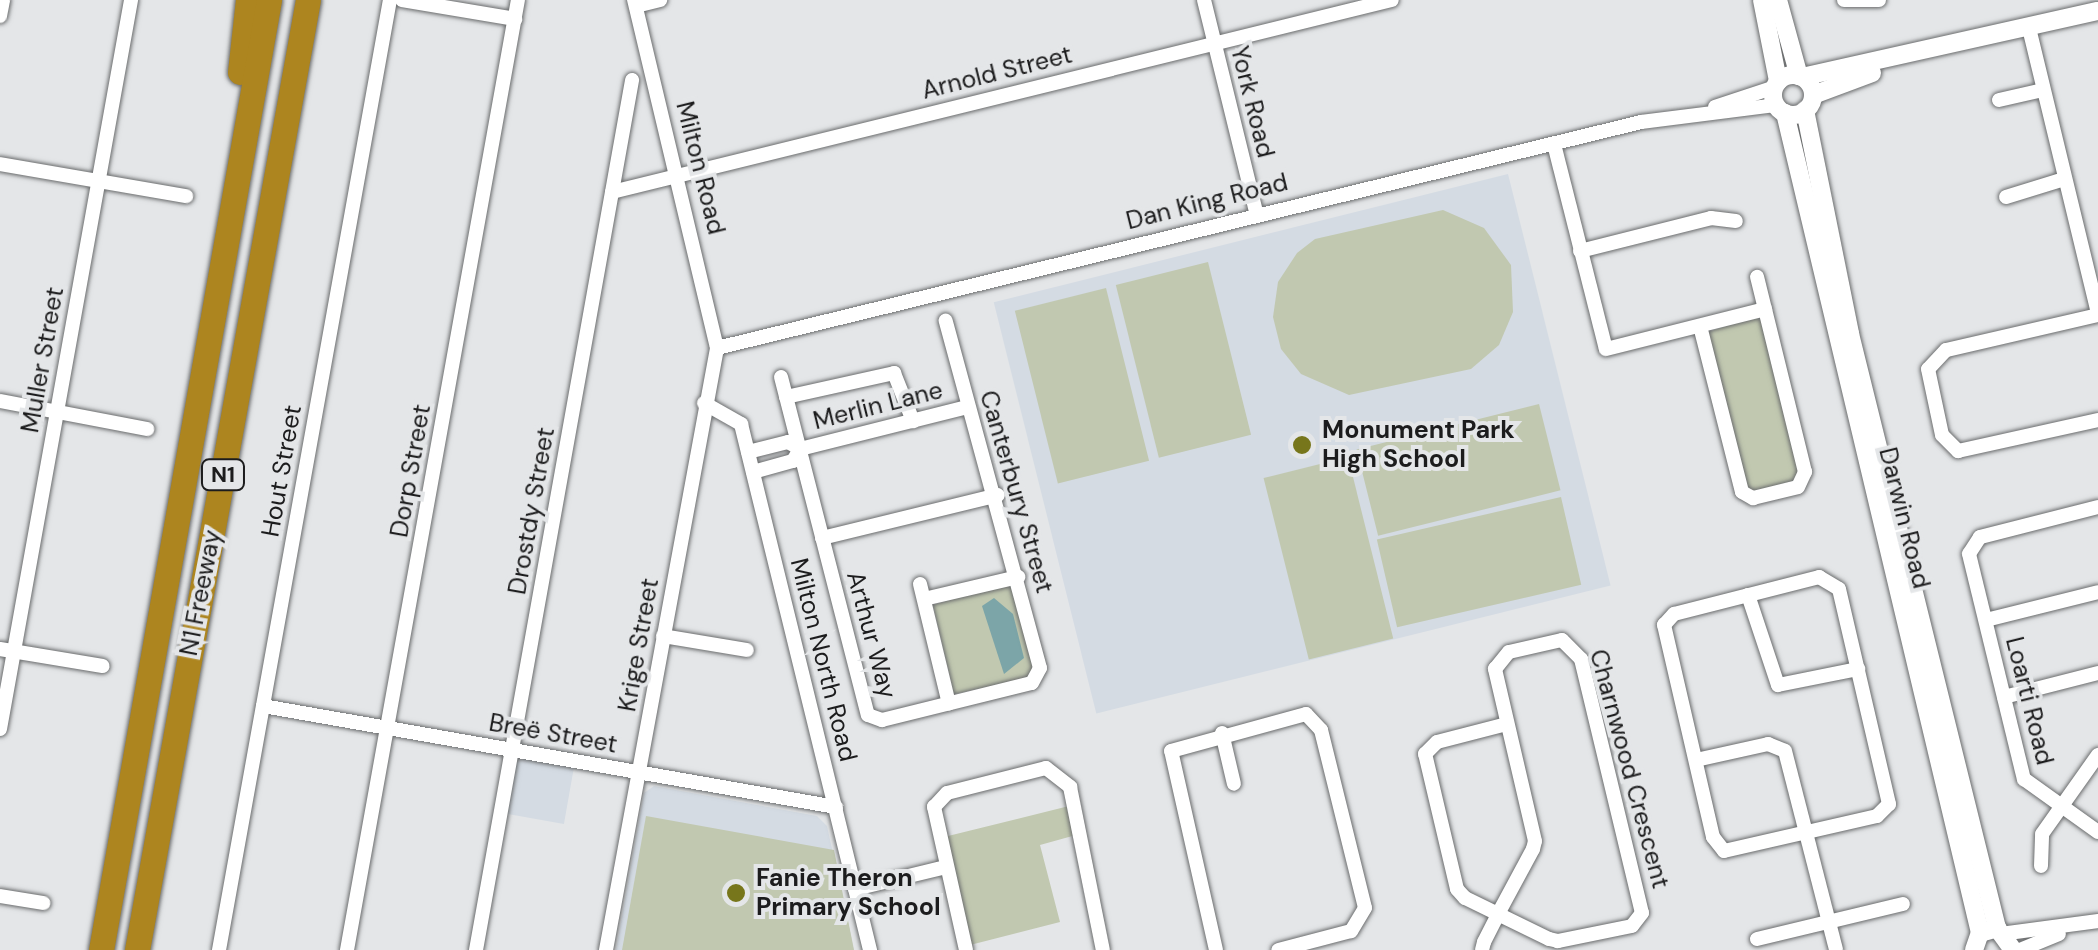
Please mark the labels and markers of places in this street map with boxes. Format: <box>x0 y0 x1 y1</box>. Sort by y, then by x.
place label: Monument Park High School <box>1322 416 1515 475</box>
marker: Monument Park High School <box>1291 434 1313 456</box>
place label: Fanie Theron Primary School <box>756 864 941 923</box>
marker: Fanie Theron Primary School <box>725 882 747 904</box>

